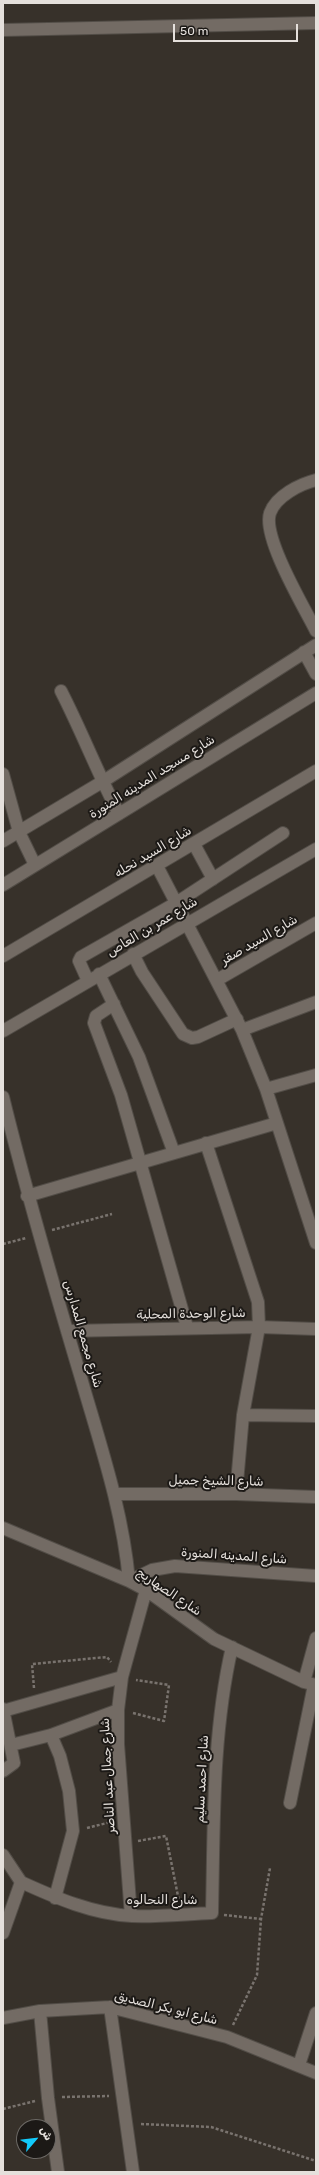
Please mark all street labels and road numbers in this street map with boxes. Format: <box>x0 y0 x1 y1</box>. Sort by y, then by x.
street label: شارع مسجد المدينه المنورة <box>86 732 218 822</box>
street label: شارع السيد نحله <box>112 823 194 881</box>
street label: شارع عمر بن العاص <box>104 894 200 960</box>
street label: شارع السيد صقر <box>218 912 300 968</box>
street label: شارع مجمع المدارس <box>60 1278 106 1390</box>
street label: شارع الوحدة المحلية <box>136 1305 246 1323</box>
street label: شارع الشيخ جميل <box>168 1472 264 1490</box>
street label: شارع المدينه المنورة <box>180 1545 288 1567</box>
street label: شارع الصهاريج <box>134 1565 204 1619</box>
street label: شارع جمال عبد الناصر <box>97 1718 119 1834</box>
street label: شارع احمد سليم <box>192 1735 212 1823</box>
street label: شارع النحالوه <box>127 1892 197 1908</box>
street label: شارع ابو بكر الصديق <box>113 1988 219 2028</box>

